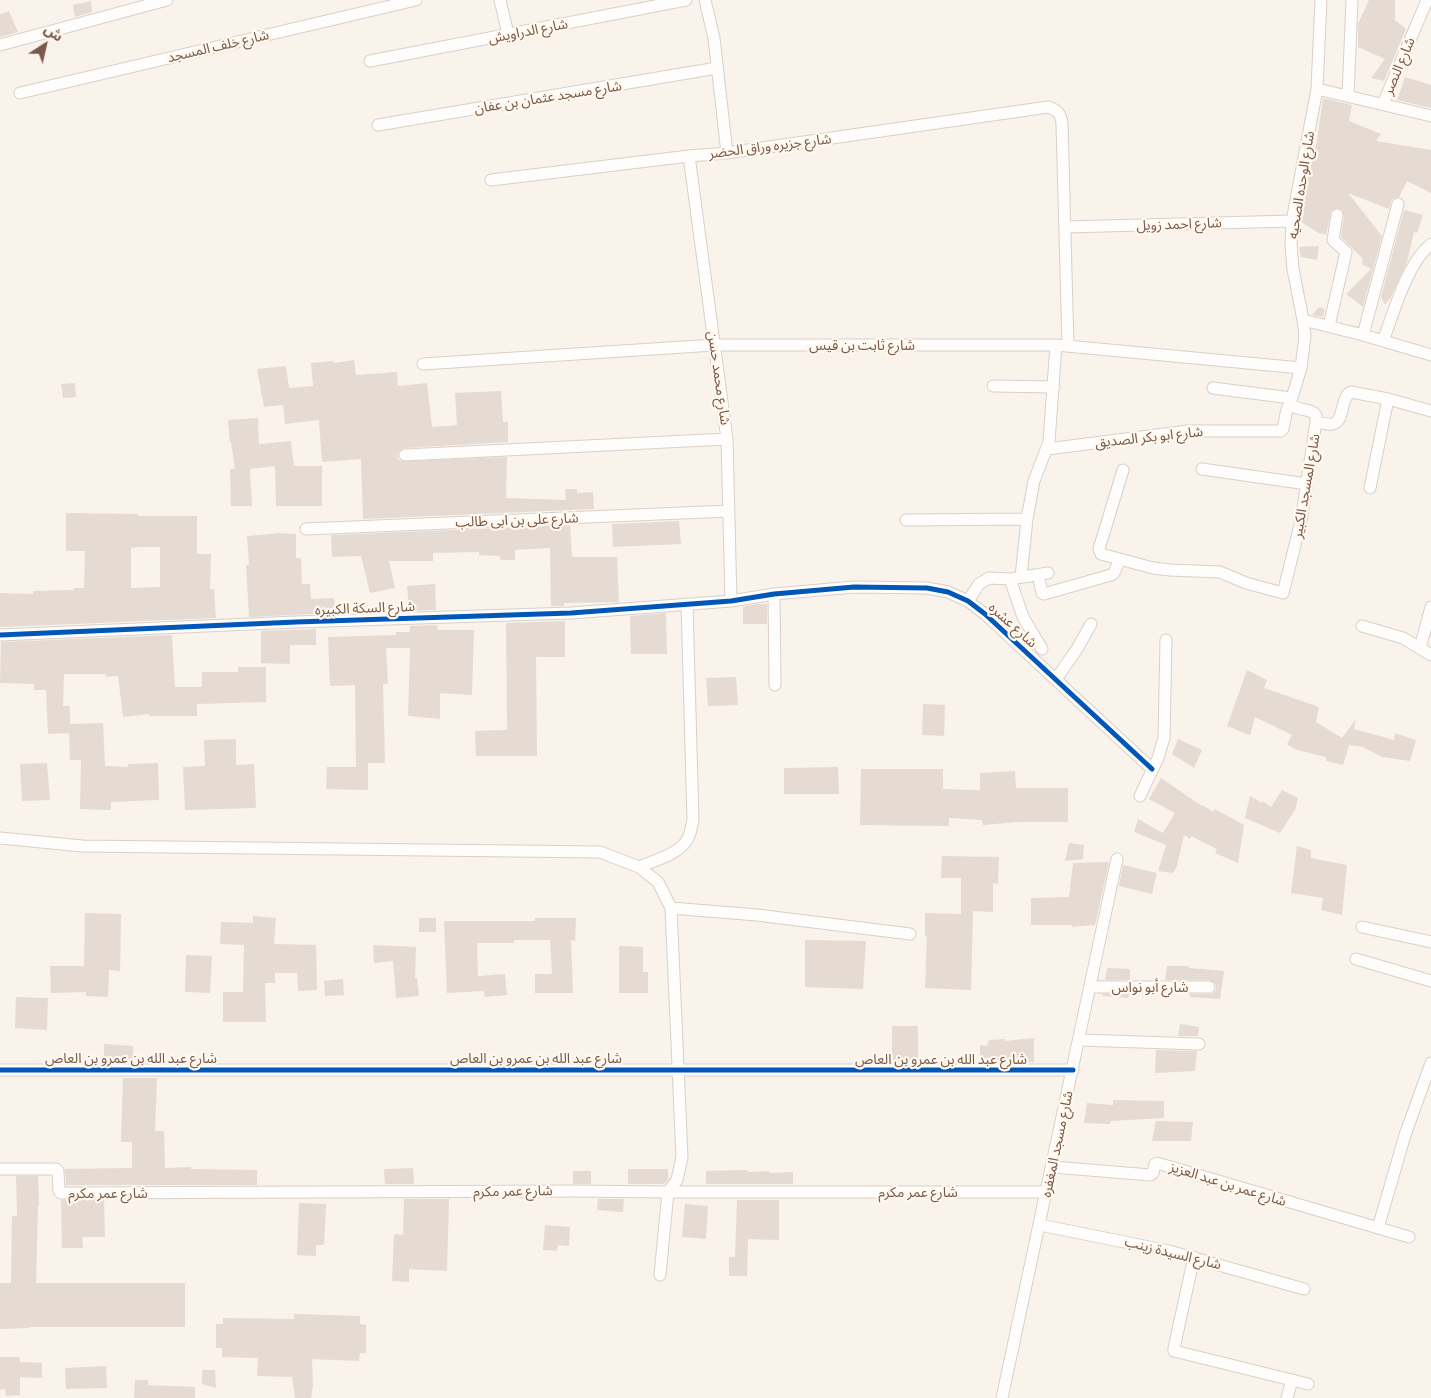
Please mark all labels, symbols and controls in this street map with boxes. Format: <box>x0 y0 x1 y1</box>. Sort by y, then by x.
street label: شارع الدراويش <box>487 15 569 47</box>
north arrow <box>20 20 70 70</box>
text: ش <box>41 20 67 45</box>
street label: شارع خلف المسجد <box>166 26 270 66</box>
street label: شارع النصر <box>1379 35 1419 97</box>
street label: شارع مسجد عثمان بن عفان <box>473 77 623 117</box>
street label: شارع جزيره وراق الحضر <box>708 130 832 162</box>
street label: شارع الوحده الصحيه <box>1284 130 1318 240</box>
street label: شارع احمد زويل <box>1136 214 1222 234</box>
street label: شارع محمد حسن <box>704 330 734 426</box>
street label: شارع ثابت بن قيس <box>809 337 915 353</box>
street label: شارع ابو بكر الصديق <box>1094 423 1204 451</box>
street label: شارع المسجد الكبير <box>1289 433 1323 539</box>
street label: شارع على بن ابى طالب <box>455 509 579 531</box>
street label: شارع السكة الكبيره <box>315 598 415 618</box>
street label: شارع عشره <box>985 599 1041 651</box>
street label: شارع أبو نواس <box>1112 979 1188 995</box>
street label: شارع عبد الله بن عمرو بن العاص <box>45 1050 217 1066</box>
street label: شارع عبد الله بن عمرو بن العاص <box>450 1050 622 1066</box>
street label: شارع عبد الله بن عمرو بن العاص <box>855 1051 1027 1067</box>
street label: شارع مسجد المغفره <box>1038 1089 1076 1199</box>
street label: شارع عمر بن عبد العزيز <box>1168 1158 1288 1210</box>
street label: شارع عمر مكرم <box>473 1182 553 1200</box>
street label: شارع عمر مكرم <box>878 1184 958 1200</box>
street label: شارع عمر مكرم <box>68 1185 148 1201</box>
street label: شارع السيدة زينب <box>1123 1233 1223 1273</box>

